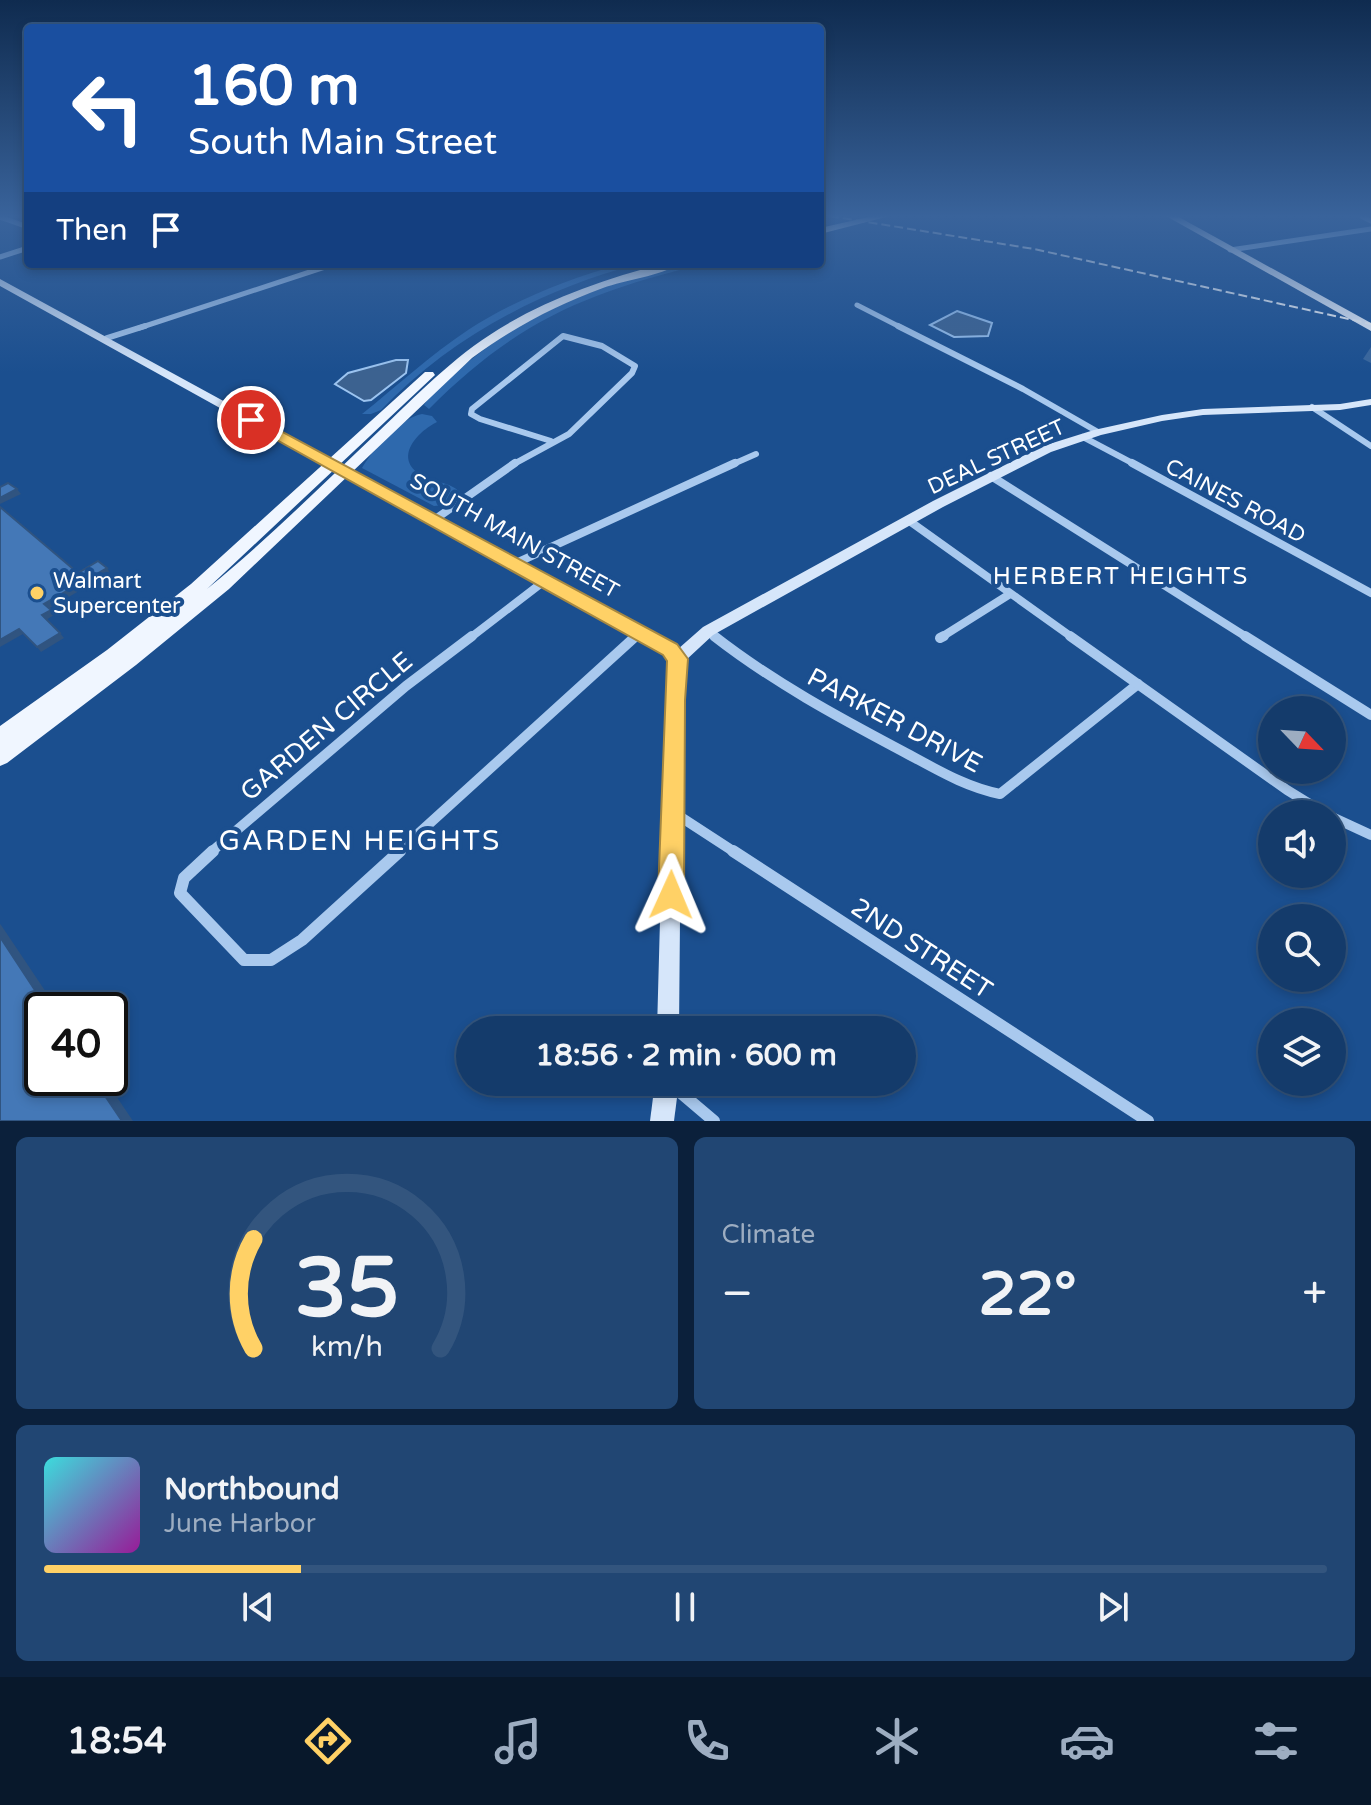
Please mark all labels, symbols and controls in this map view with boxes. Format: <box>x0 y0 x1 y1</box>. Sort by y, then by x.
text: 160 m <box>188 53 359 120</box>
icon: left <box>56 56 160 160</box>
text: South Main Street <box>188 121 497 164</box>
icon: arrive <box>144 208 188 252</box>
text: Then <box>56 212 128 249</box>
pin <box>217 386 285 454</box>
icon: arrive <box>229 398 273 442</box>
street label: DEAL STREET <box>924 413 1070 500</box>
street label: CAINES ROAD <box>1161 453 1310 549</box>
street label: SOUTH MAIN STREET <box>406 468 624 604</box>
district label: HERBERT HEIGHTS <box>993 562 1249 591</box>
place label: Walmart Supercenter <box>53 568 181 619</box>
marker: Walmart Supercenter <box>28 584 46 602</box>
street label: GARDEN CIRCLE <box>234 645 419 807</box>
street label: PARKER DRIVE <box>802 661 988 780</box>
north arrow <box>1258 696 1346 784</box>
map controls <box>1258 696 1346 1096</box>
button: sound <box>1258 800 1346 888</box>
district label: GARDEN HEIGHTS <box>219 824 501 858</box>
position arrow <box>629 853 713 937</box>
street label: 2ND STREET <box>845 891 998 1006</box>
button: search <box>1258 904 1346 992</box>
speed limit sign: 40 <box>24 992 128 1096</box>
button: layers <box>1258 1008 1346 1096</box>
text: 18:56 · 2 min · 600 m <box>535 1037 837 1074</box>
text: Climate <box>722 1219 815 1250</box>
text: 35 <box>295 1239 399 1339</box>
text: 22° <box>979 1259 1077 1331</box>
text: − <box>722 1268 753 1321</box>
text: + <box>1302 1268 1327 1321</box>
text: km/h <box>311 1330 383 1364</box>
text: Northbound <box>164 1471 340 1508</box>
text: June Harbor <box>164 1508 316 1539</box>
icon: previous <box>236 1585 280 1629</box>
icon: pause <box>663 1585 707 1629</box>
icon: next <box>1091 1585 1135 1629</box>
icon: directions <box>300 1713 356 1769</box>
icon: music <box>490 1713 546 1769</box>
icon: phone <box>679 1713 735 1769</box>
icon: climate <box>869 1713 925 1769</box>
icon: car <box>1059 1713 1115 1769</box>
icon: filters <box>1248 1713 1304 1769</box>
text: 18:54 <box>67 1720 167 1763</box>

